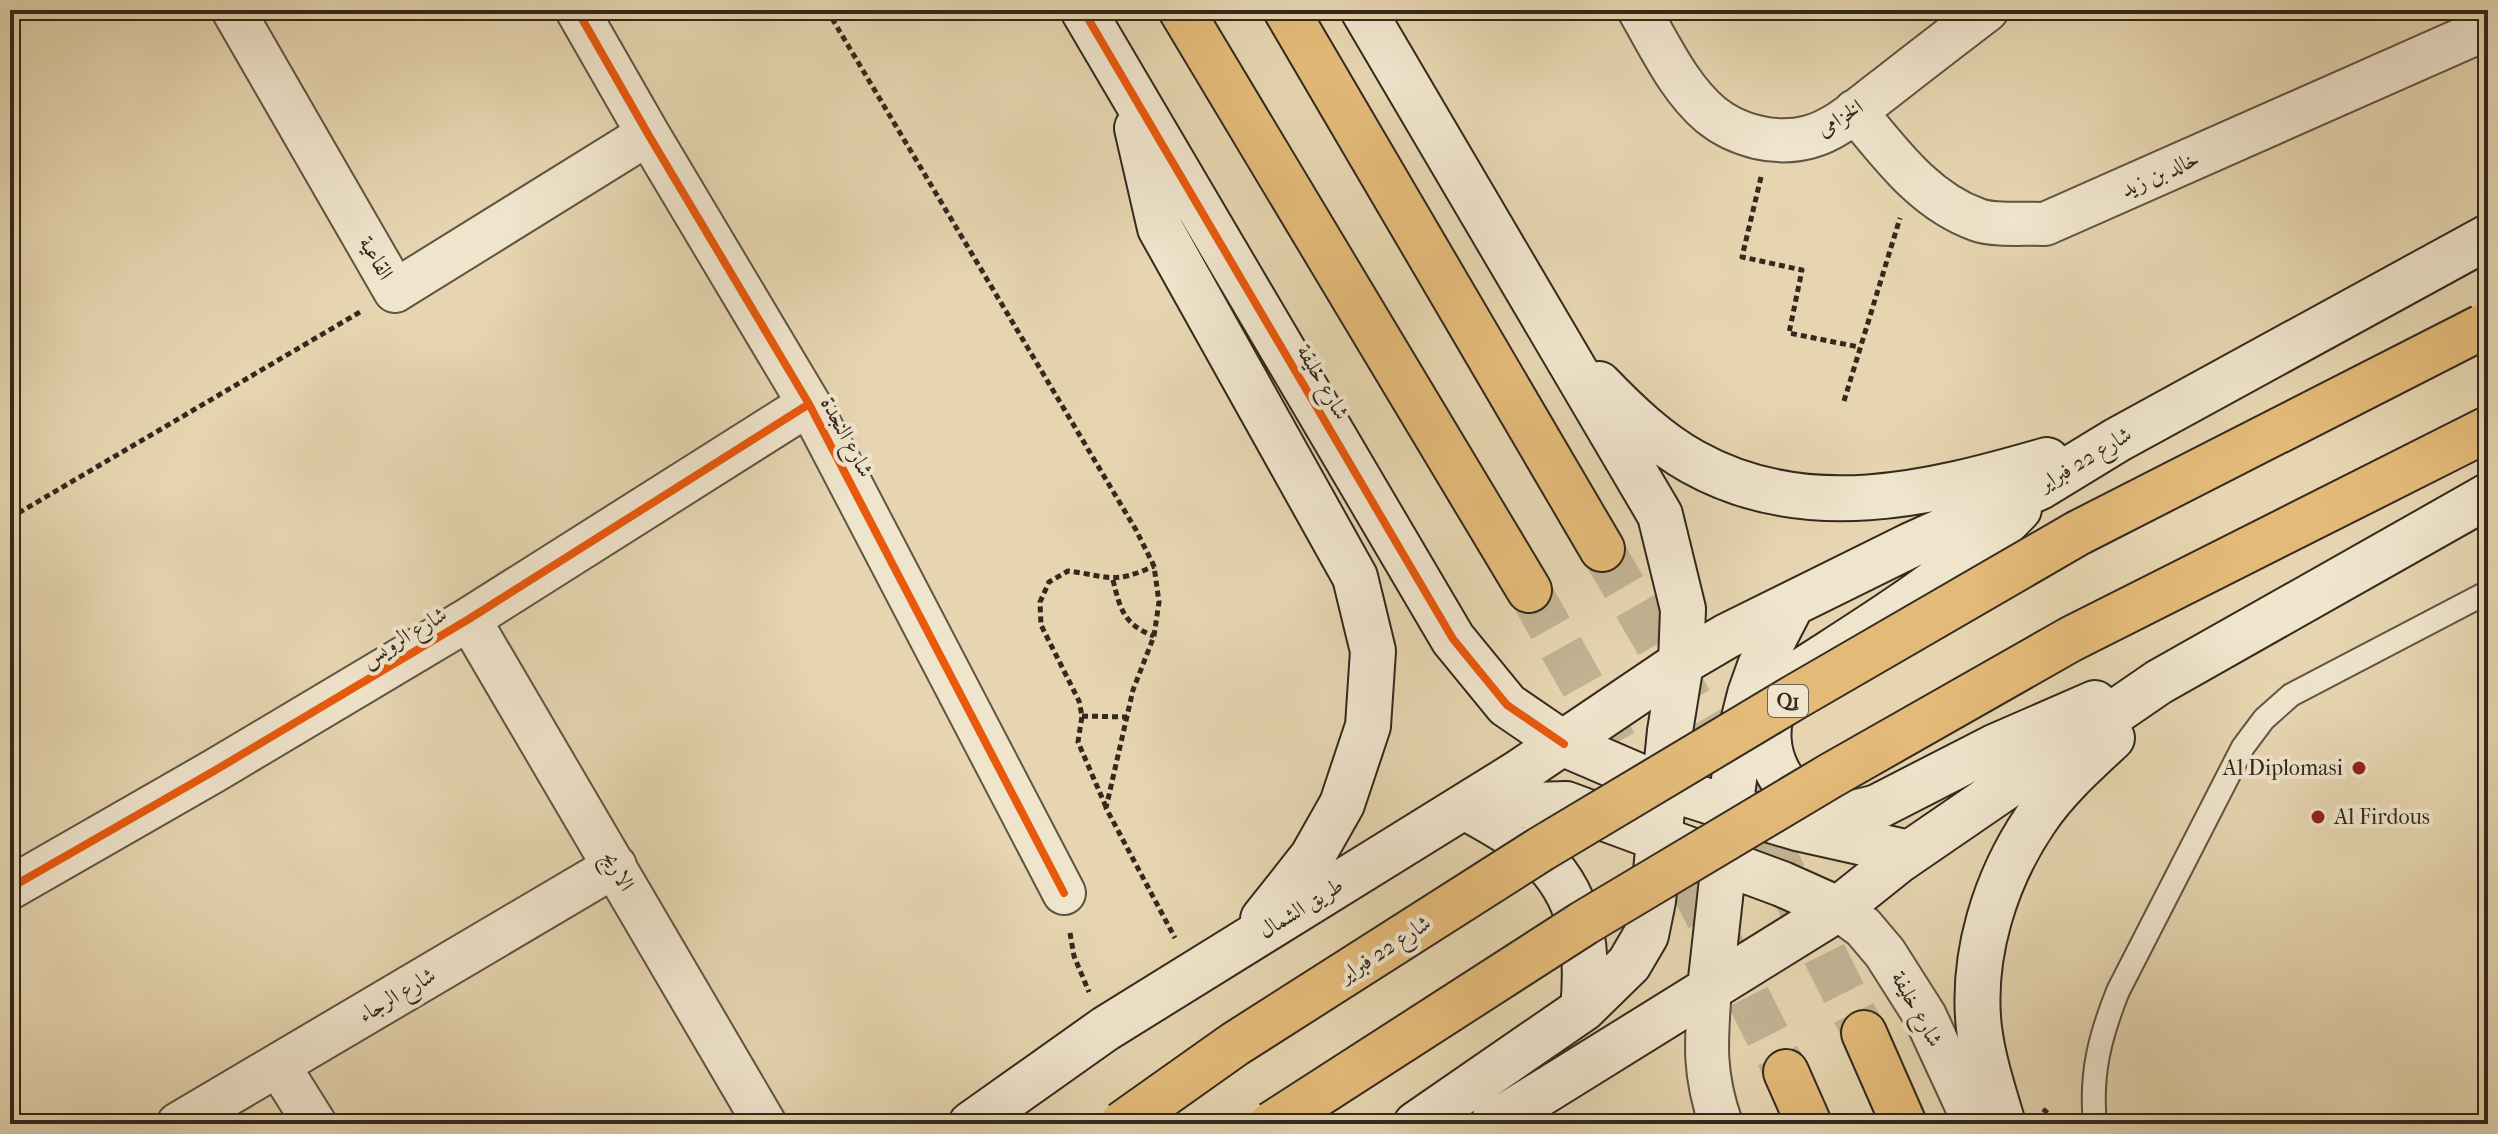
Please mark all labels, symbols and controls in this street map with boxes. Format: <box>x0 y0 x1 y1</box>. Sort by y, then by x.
street label: الخزامى <box>1812 94 1869 143</box>
street label: خالد بن زيد <box>2117 145 2203 203</box>
street label: القاعية <box>353 232 399 284</box>
street label: شارع خليفة <box>1287 340 1355 427</box>
street label: شارع النجدة <box>811 392 879 484</box>
street label: شارع 22 فبراير <box>2032 421 2139 502</box>
street label: شارع الرويس <box>356 601 454 677</box>
road number: Q1 <box>1768 685 1808 717</box>
place label: Al Diplomasi <box>2222 755 2344 781</box>
marker: Al Diplomasi <box>2350 759 2368 777</box>
place label: Al Firdous <box>2333 804 2430 830</box>
marker: Al Firdous <box>2309 808 2327 826</box>
street label: الاريج <box>591 846 640 899</box>
street label: طريق الشمال <box>1254 872 1349 945</box>
street label: شارع 22 فبراير <box>1333 910 1438 994</box>
street label: شارع الرجاء <box>354 962 443 1032</box>
street label: شارع خليفة <box>1881 967 1948 1054</box>

